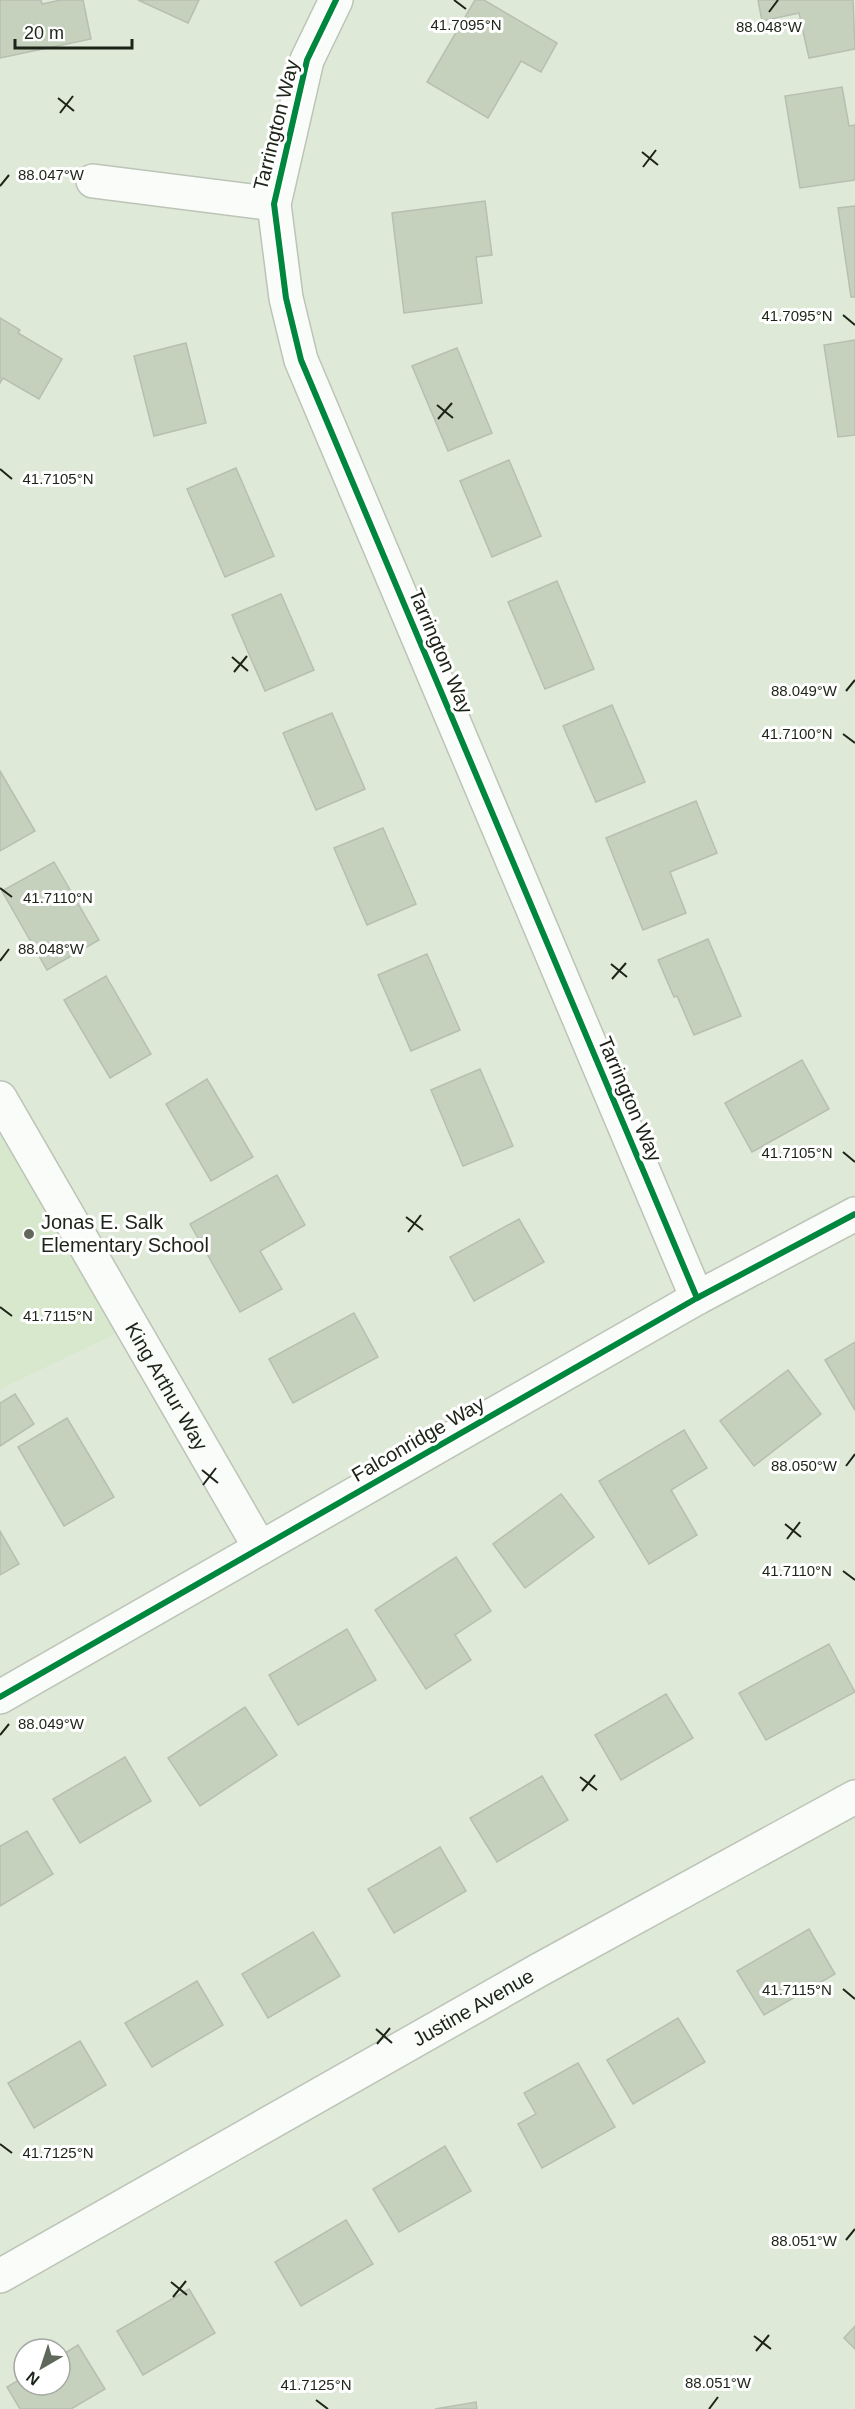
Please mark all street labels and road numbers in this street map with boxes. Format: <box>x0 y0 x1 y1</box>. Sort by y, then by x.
street label: Tarrington Way <box>249 57 303 193</box>
street label: Tarrington Way <box>405 585 477 717</box>
street label: Tarrington Way <box>594 1033 666 1165</box>
street label: King Arthur Way <box>121 1319 212 1454</box>
street label: Falconridge Way <box>348 1392 488 1486</box>
street label: Justine Avenue <box>409 1964 537 2050</box>

